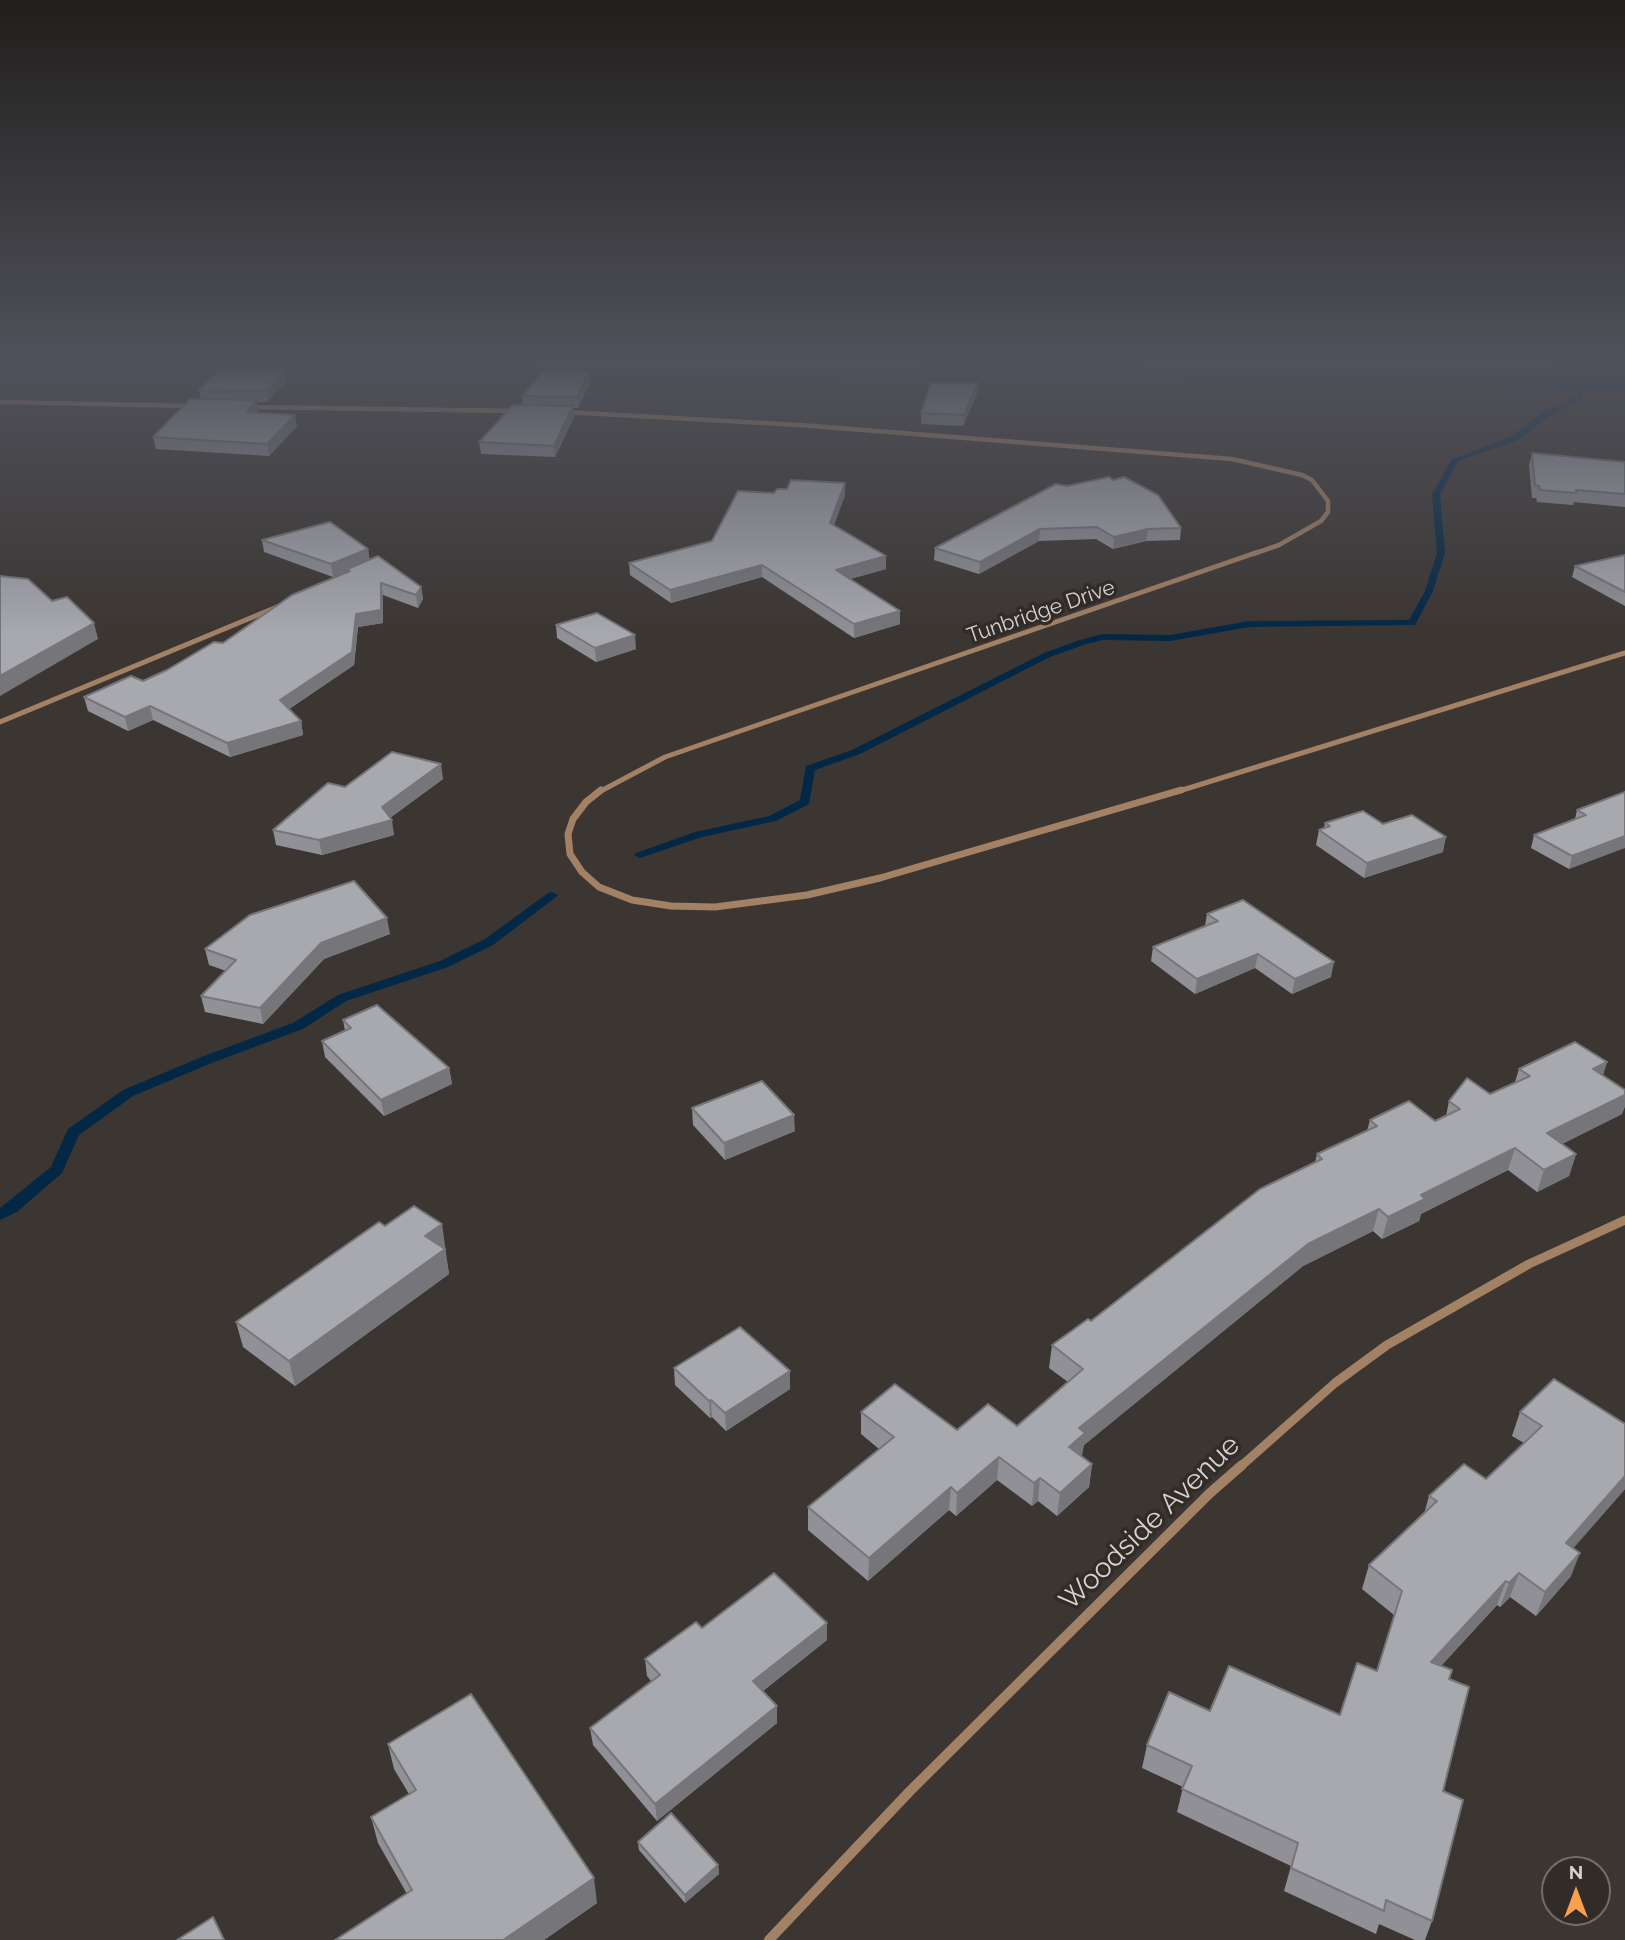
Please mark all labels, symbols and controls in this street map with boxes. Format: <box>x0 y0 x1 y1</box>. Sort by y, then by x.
street label: Tunbridge Drive <box>964 575 1118 649</box>
street label: Woodside Avenue <box>1053 1429 1247 1617</box>
north arrow <box>1541 1856 1611 1926</box>
text: N <box>1569 1861 1583 1883</box>

